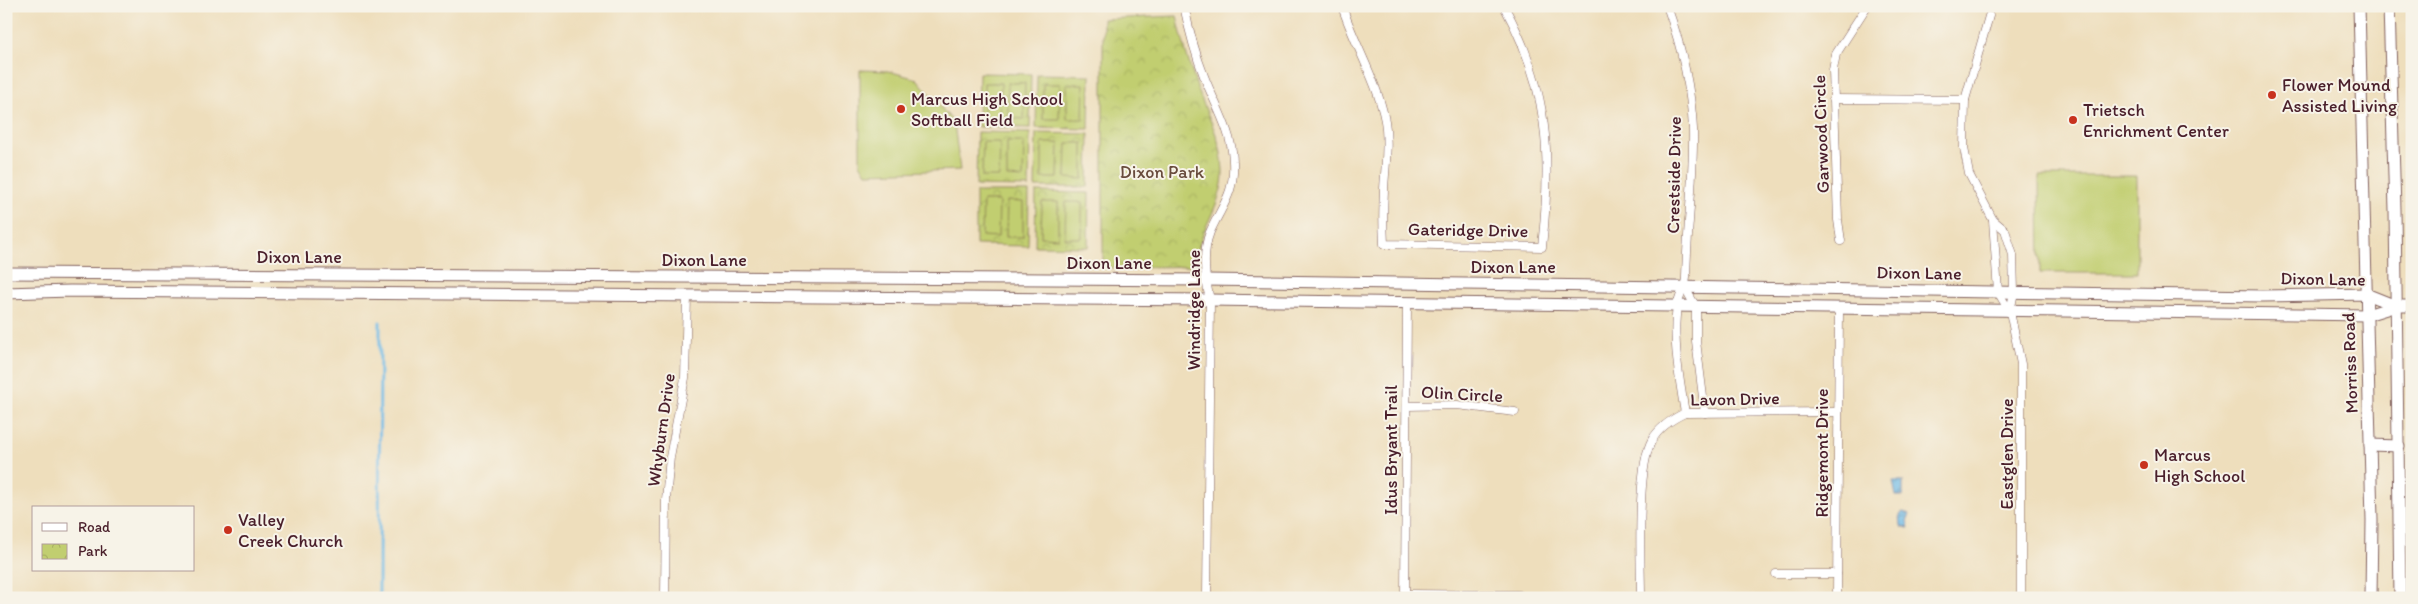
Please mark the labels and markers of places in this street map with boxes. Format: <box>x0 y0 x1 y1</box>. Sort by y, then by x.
place label: Flower Mound Assisted Living <box>2282 74 2398 117</box>
place label: Marcus High School Softball Field <box>911 88 1063 131</box>
marker: Flower Mound Assisted Living <box>2266 89 2278 101</box>
place label: Trietsch Enrichment Center <box>2083 99 2230 142</box>
marker: Marcus High School Softball Field <box>895 103 907 115</box>
marker: Trietsch Enrichment Center <box>2067 114 2079 126</box>
place label: Marcus High School <box>2154 444 2245 487</box>
marker: Marcus High School <box>2138 459 2150 471</box>
place label: Valley Creek Church <box>238 509 343 552</box>
marker: Valley Creek Church <box>222 524 234 536</box>

